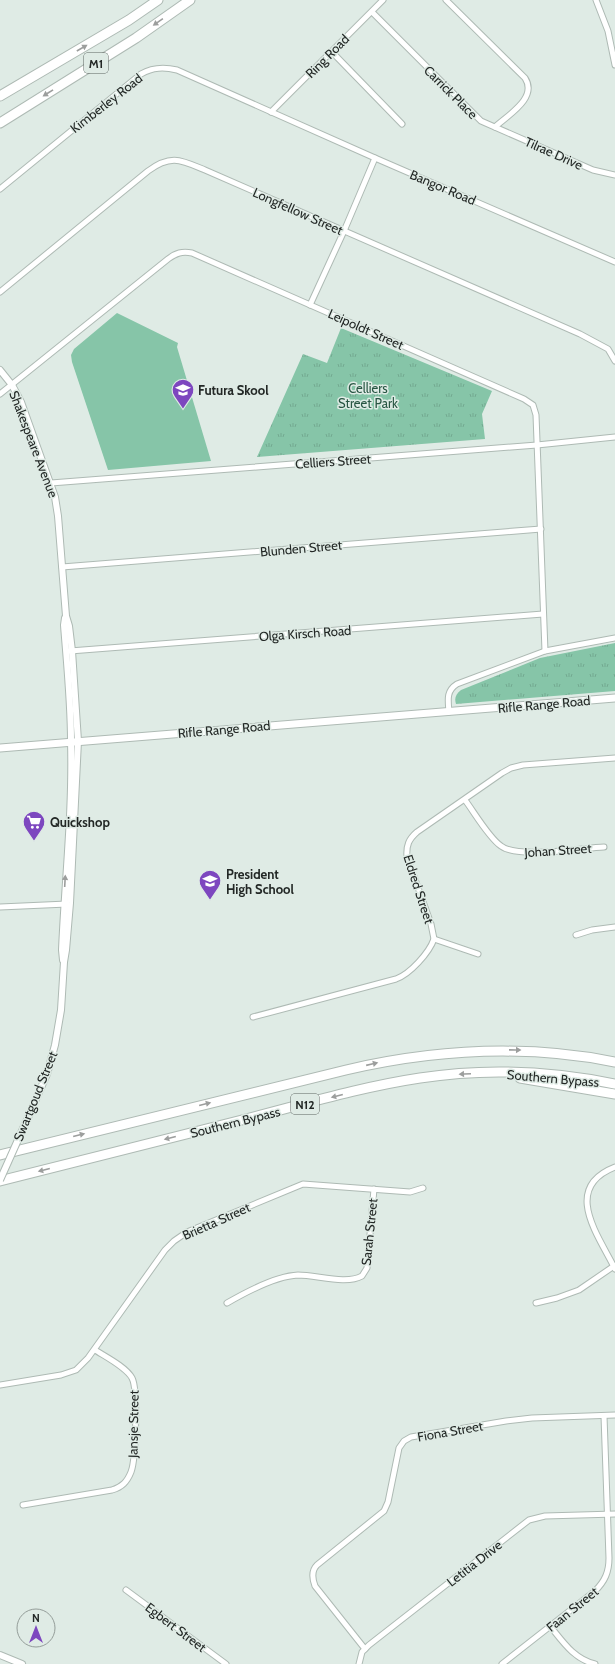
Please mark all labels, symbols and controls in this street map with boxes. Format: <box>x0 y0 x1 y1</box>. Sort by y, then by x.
one-way arrow <box>152 18 163 26</box>
street label: Ring Road <box>302 31 352 81</box>
one-way arrow <box>76 44 88 51</box>
road number: M1 <box>84 53 108 73</box>
street label: Carrick Place <box>421 62 481 122</box>
street label: Kimberley Road <box>67 70 145 136</box>
one-way arrow <box>42 89 54 96</box>
street label: Tilrae Drive <box>523 133 586 173</box>
street label: Bangor Road <box>408 166 478 208</box>
street label: Longfellow Street <box>250 184 346 238</box>
street label: Leipoldt Street <box>326 305 407 353</box>
school or university icon: Futura Skool <box>170 377 196 410</box>
park label: Celliers Street Park <box>338 380 398 411</box>
place label: Futura Skool <box>198 382 269 398</box>
street label: Shakespeare Avenue <box>6 388 62 500</box>
street label: Celliers Street <box>295 450 372 472</box>
street label: Blunden Street <box>259 536 343 560</box>
street label: Olga Kirsch Road <box>258 622 352 644</box>
street label: Rifle Range Road <box>497 692 591 716</box>
street label: Rifle Range Road <box>177 717 271 741</box>
supermarket icon: Quickshop <box>21 809 47 842</box>
place label: Quickshop <box>50 814 110 830</box>
street label: Johan Street <box>523 840 593 860</box>
street label: Eldred Street <box>400 852 438 926</box>
place label: President High School <box>226 866 295 897</box>
school or university icon: President High School <box>197 868 223 901</box>
one-way arrow <box>62 875 69 887</box>
one-way arrow <box>509 1047 522 1053</box>
street label: Swartgoud Street <box>10 1048 61 1143</box>
one-way arrow <box>366 1060 378 1066</box>
street label: Southern Bypass <box>506 1066 600 1090</box>
one-way arrow <box>459 1070 471 1077</box>
one-way arrow <box>331 1093 343 1099</box>
road number: N12 <box>291 1094 319 1114</box>
one-way arrow <box>199 1101 211 1107</box>
street label: Southern Bypass <box>188 1103 282 1141</box>
one-way arrow <box>72 1132 85 1138</box>
one-way arrow <box>164 1135 176 1141</box>
one-way arrow <box>38 1167 50 1173</box>
street label: Sarah Street <box>358 1197 381 1266</box>
street label: Brietta Street <box>180 1199 253 1243</box>
street label: Jansje Street <box>124 1389 143 1459</box>
street label: Fiona Street <box>416 1417 485 1445</box>
street label: Letitia Drive <box>443 1536 505 1590</box>
street label: Faan Street <box>543 1583 602 1635</box>
street label: Egbert Street <box>142 1599 210 1655</box>
north arrow <box>16 1608 56 1648</box>
text: N <box>32 1611 40 1625</box>

